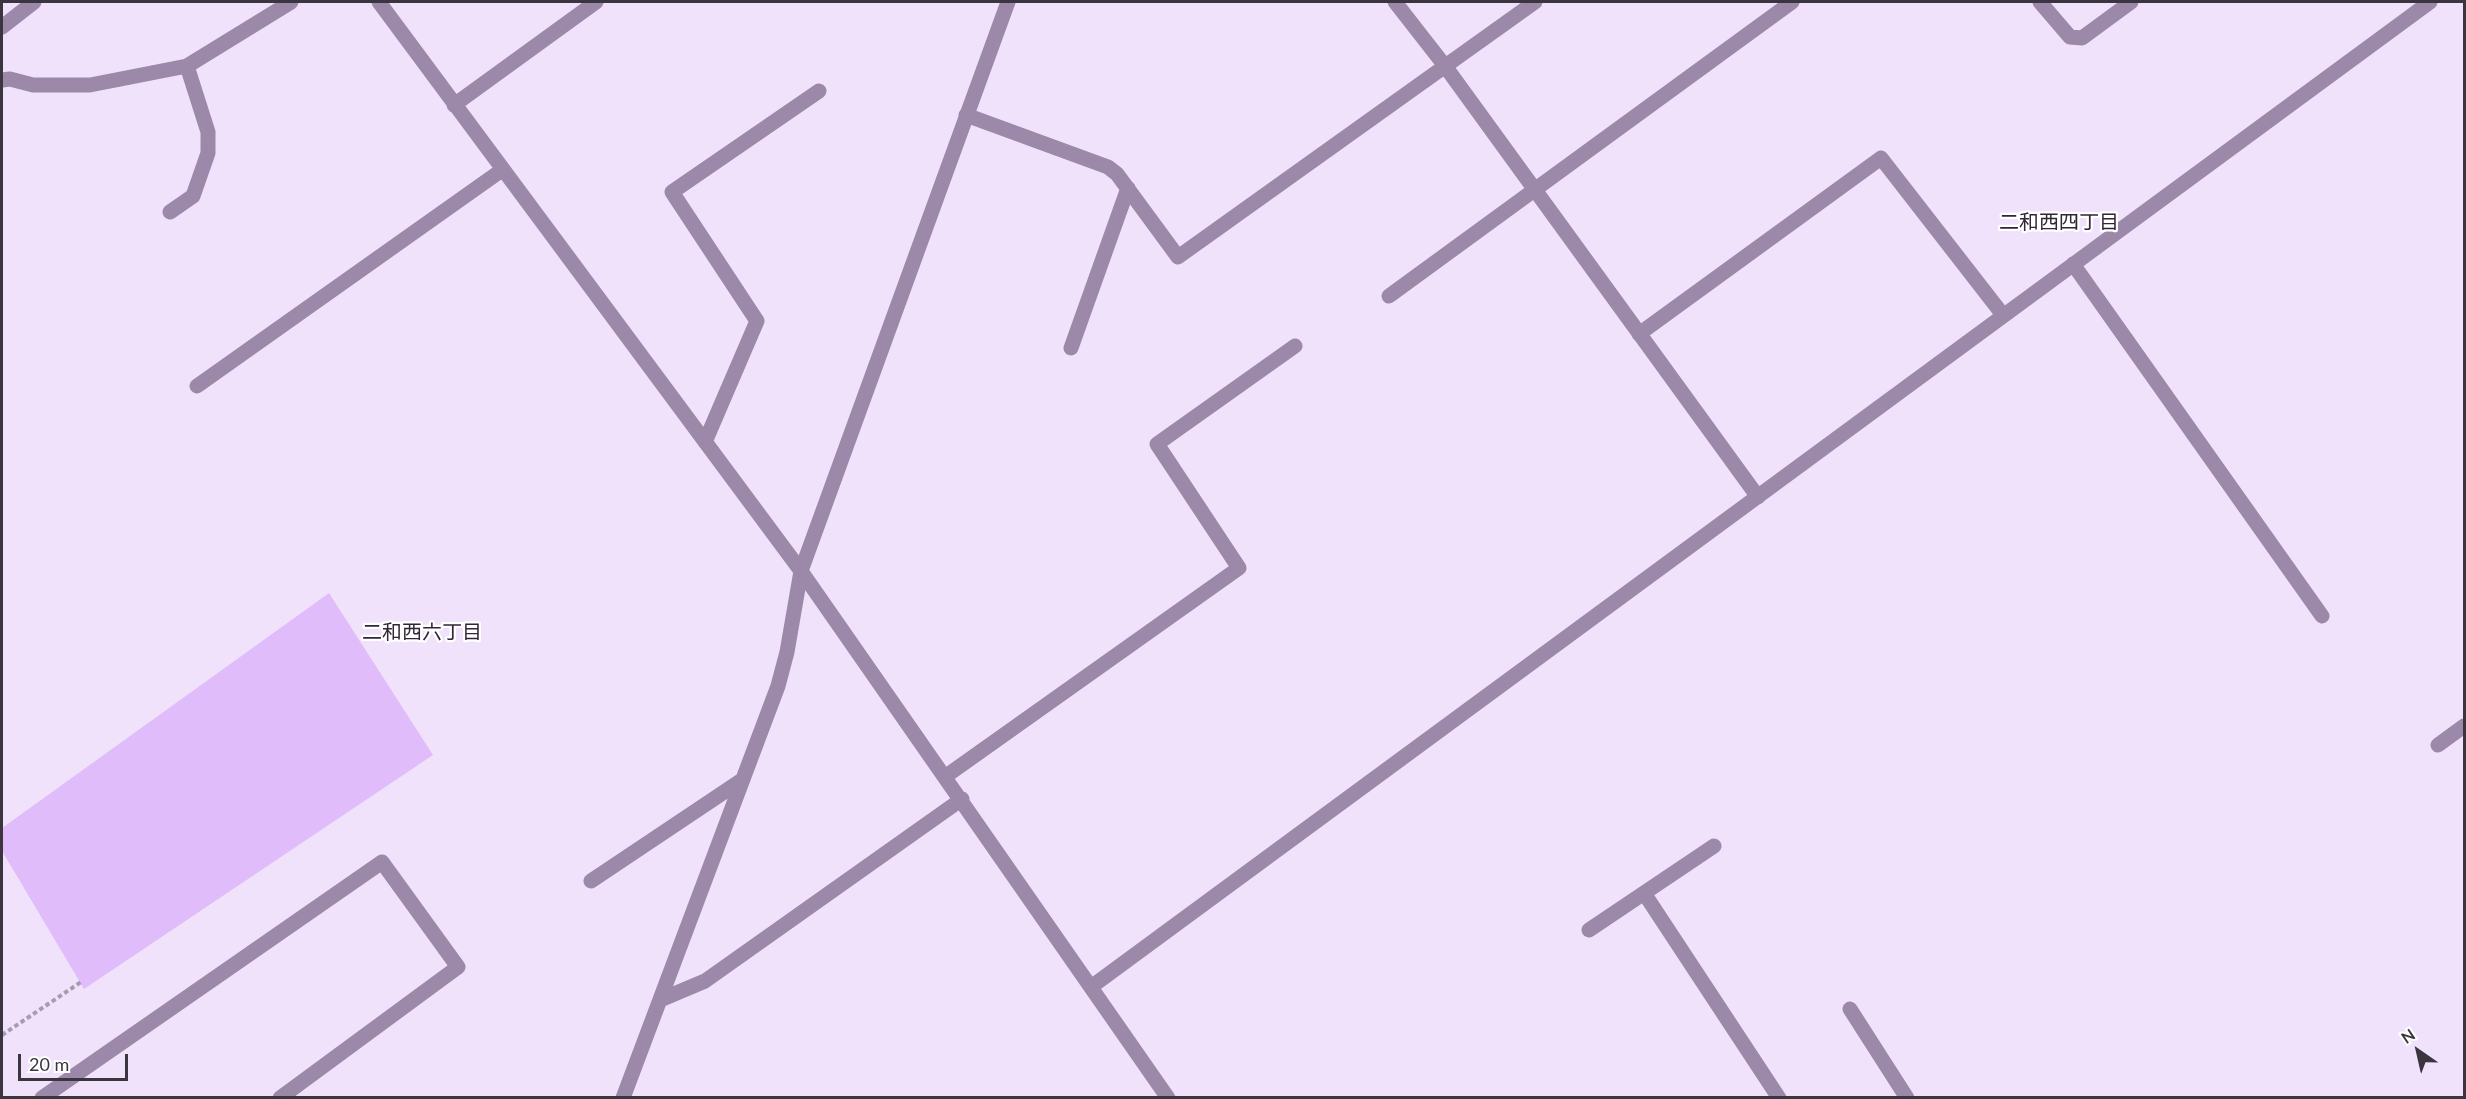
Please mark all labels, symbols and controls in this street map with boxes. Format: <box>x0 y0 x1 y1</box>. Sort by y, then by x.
district label: 二和西四丁目 <box>1999 211 2119 235</box>
district label: 二和西六丁目 <box>362 621 482 645</box>
north arrow <box>2388 1021 2448 1081</box>
text: N <box>2397 1024 2418 1047</box>
scale bar <box>21 1042 130 1080</box>
text: 20 m <box>29 1053 69 1075</box>

